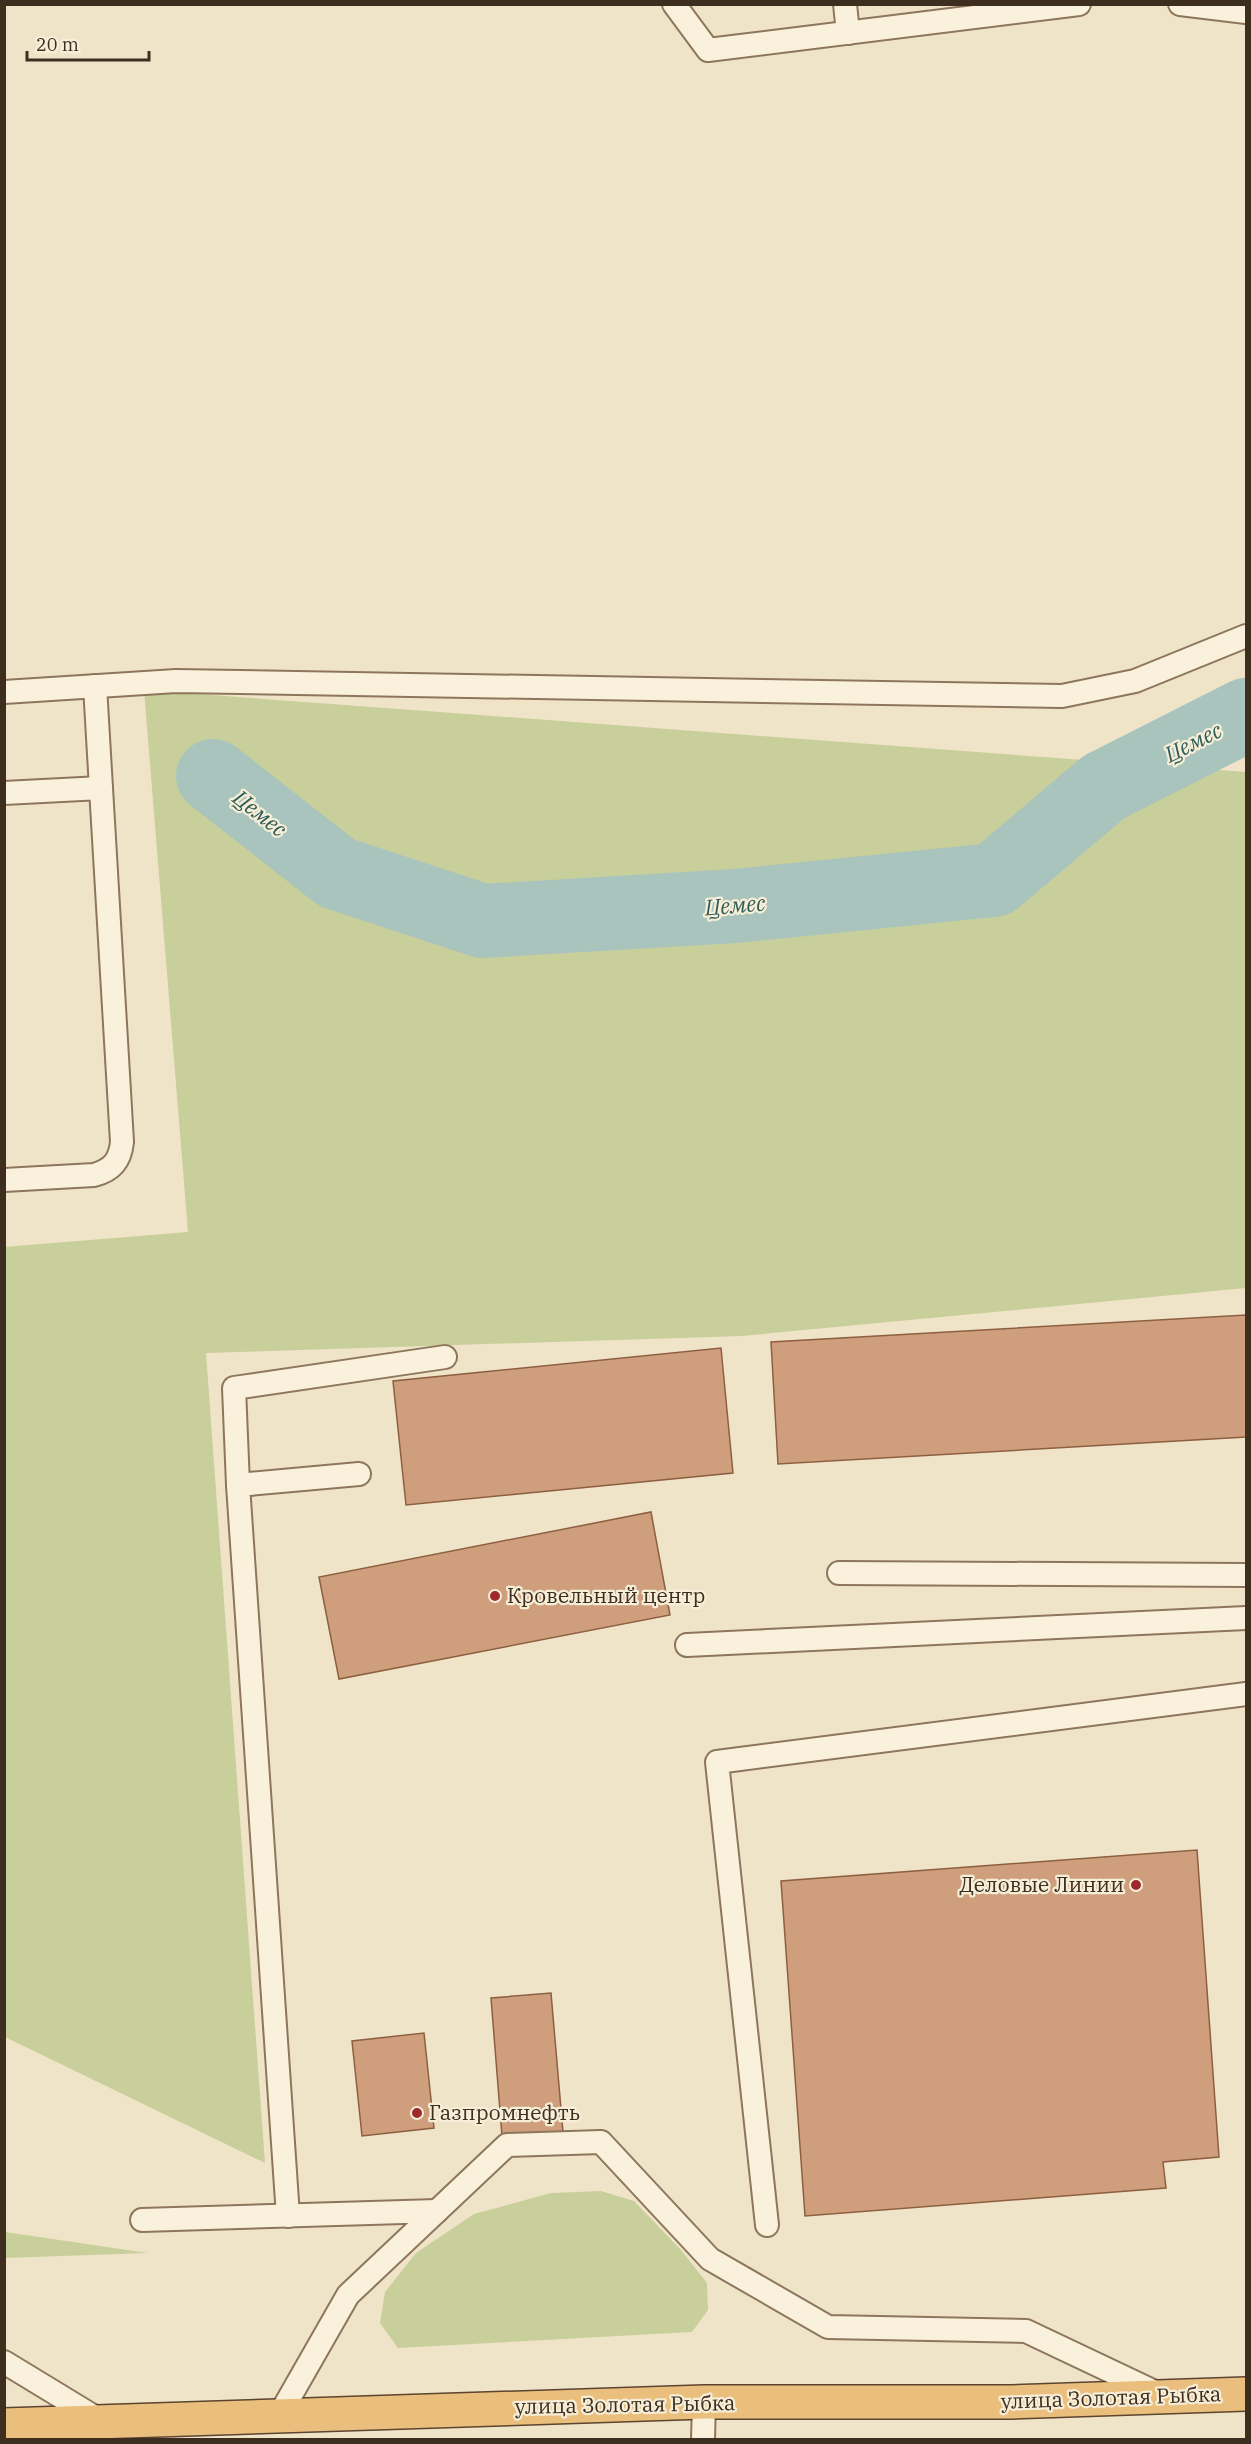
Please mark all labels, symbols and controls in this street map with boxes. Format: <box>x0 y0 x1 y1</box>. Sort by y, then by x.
scale bar <box>27 24 148 62</box>
text: 20 m <box>36 33 79 56</box>
water label: Цемес <box>1158 715 1227 769</box>
water label: Цемес <box>227 782 294 843</box>
water label: Цемес <box>703 887 767 922</box>
place label: Кровельный центр <box>507 1581 705 1609</box>
marker: Кровельный центр <box>488 1589 502 1603</box>
place label: Деловые Линии <box>960 1870 1124 1898</box>
marker: Деловые Линии <box>1129 1878 1143 1892</box>
place label: Газпромнефть <box>429 2098 580 2126</box>
marker: Газпромнефть <box>410 2106 424 2120</box>
street label: улица Золотая Рыбка <box>1000 2379 1222 2415</box>
street label: улица Золотая Рыбка <box>514 2388 736 2420</box>

